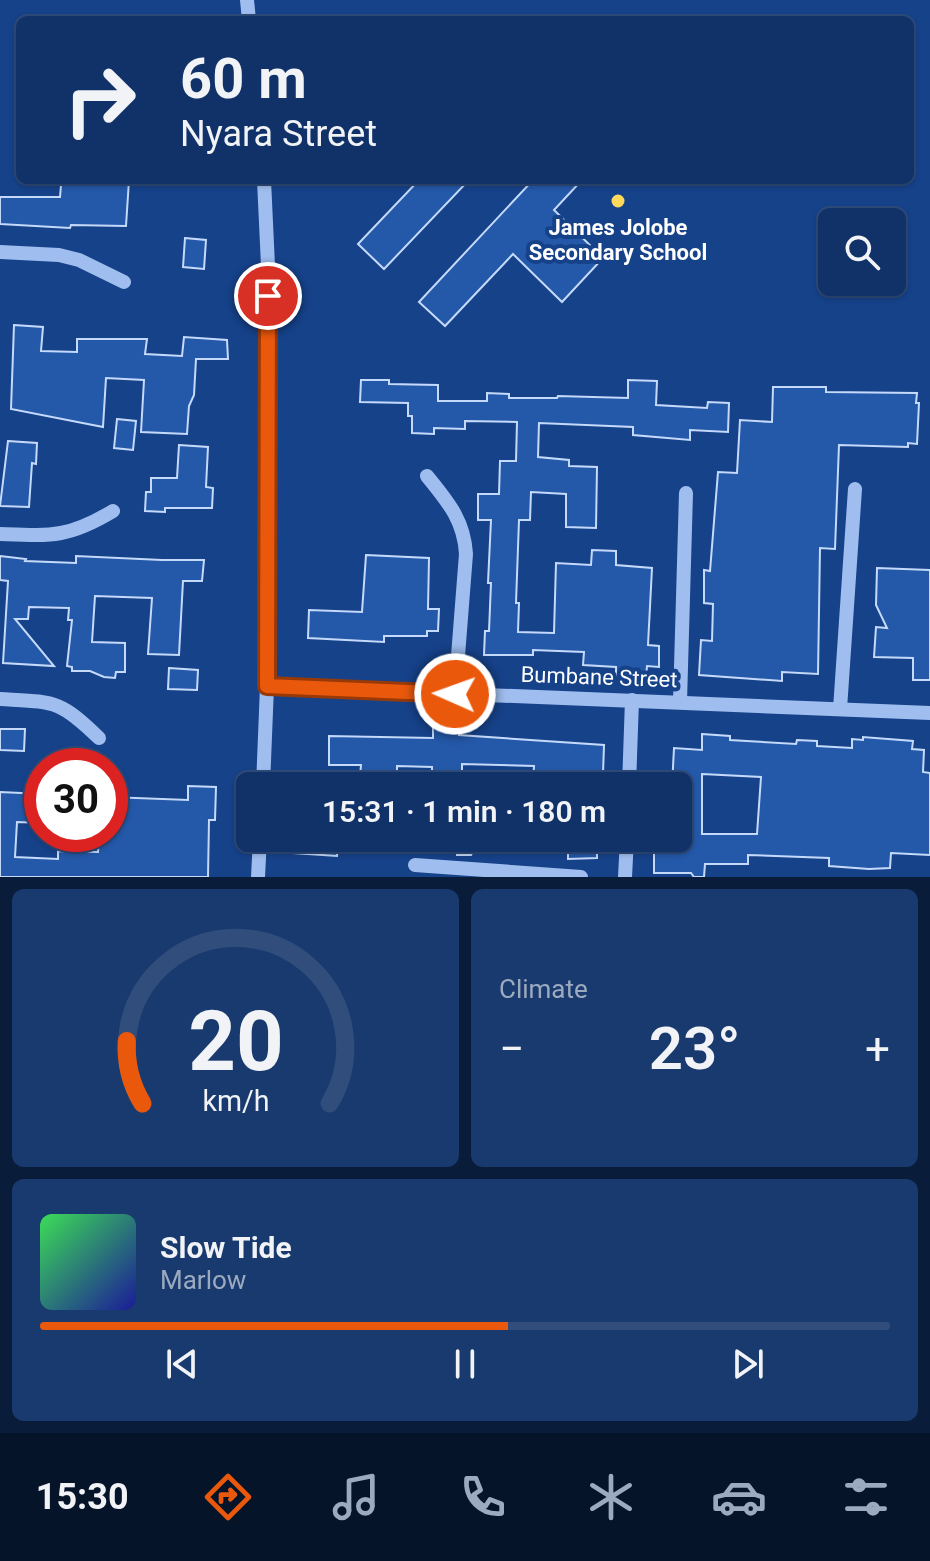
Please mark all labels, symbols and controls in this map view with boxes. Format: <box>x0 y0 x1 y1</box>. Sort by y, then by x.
text: 60 m <box>180 46 307 112</box>
icon: right <box>48 48 152 152</box>
text: Nyara Street <box>180 113 377 155</box>
marker: James Jolobe Secondary School <box>609 192 627 210</box>
map controls <box>818 208 906 296</box>
button: search <box>818 208 906 296</box>
place label: James Jolobe Secondary School <box>529 215 707 265</box>
pin <box>234 262 302 330</box>
icon: arrive <box>246 274 290 318</box>
position arrow <box>413 652 497 736</box>
street label: Bumbane Street <box>520 662 678 692</box>
speed limit sign: 30 <box>24 748 128 852</box>
text: 15:31 · 1 min · 180 m <box>322 794 606 829</box>
text: Climate <box>499 974 588 1004</box>
text: 20 <box>188 993 283 1090</box>
text: 23° <box>649 1013 740 1084</box>
text: − <box>499 1023 524 1075</box>
text: + <box>865 1023 890 1075</box>
text: km/h <box>202 1084 269 1118</box>
text: Slow Tide <box>160 1230 292 1265</box>
text: Marlow <box>160 1265 246 1295</box>
icon: previous <box>160 1342 204 1386</box>
icon: pause <box>443 1342 487 1386</box>
icon: next <box>726 1342 770 1386</box>
icon: directions <box>200 1469 256 1525</box>
icon: music <box>328 1469 384 1525</box>
icon: phone <box>455 1469 511 1525</box>
icon: climate <box>583 1469 639 1525</box>
icon: car <box>711 1469 767 1525</box>
icon: filters <box>838 1469 894 1525</box>
text: 15:30 <box>36 1476 129 1518</box>

